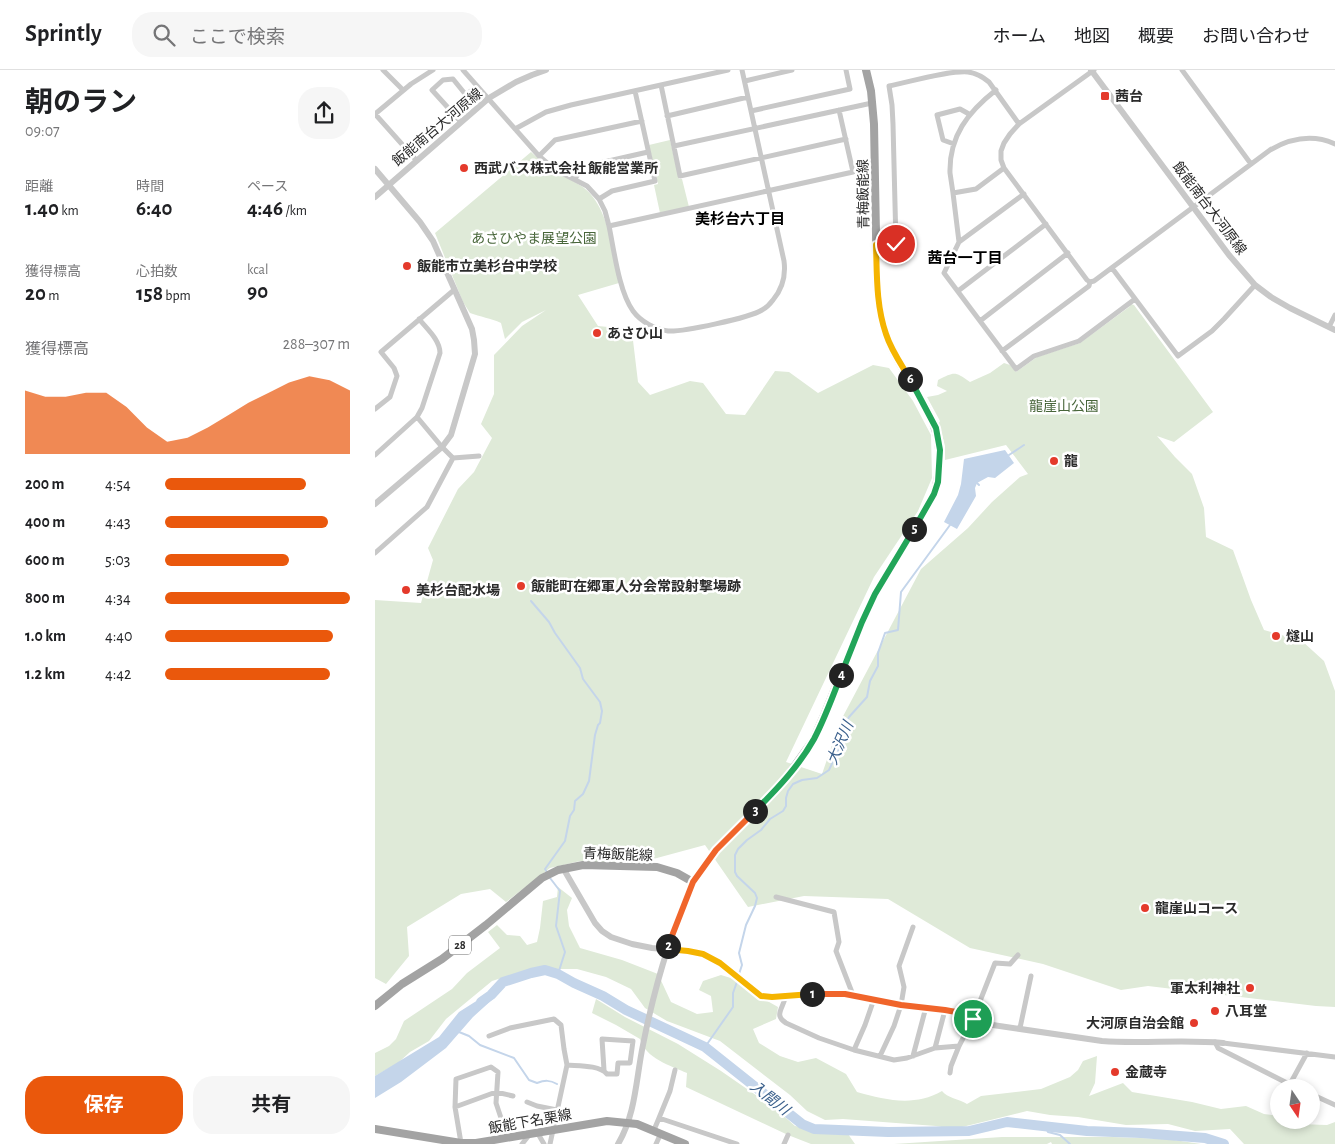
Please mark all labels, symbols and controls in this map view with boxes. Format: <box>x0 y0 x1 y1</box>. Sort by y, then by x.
search box <box>132 12 482 57</box>
icon: search <box>150 21 178 49</box>
text: Sprintly <box>25 22 102 46</box>
text: ここで検索 <box>190 28 285 47</box>
text: ホーム <box>993 28 1046 46</box>
text: 地図 <box>1074 28 1110 46</box>
text: 概要 <box>1138 28 1174 46</box>
text: お問い合わせ <box>1202 28 1310 46</box>
street label: 飯能南台大河原線 <box>389 85 485 169</box>
button: share <box>298 87 350 139</box>
text: 朝のラン <box>25 89 137 117</box>
place label: 茜台 <box>1115 89 1143 104</box>
marker: 茜台 <box>1099 90 1111 102</box>
text: 09:07 <box>25 123 60 139</box>
street label: 飯能南台大河原線 <box>1170 158 1250 258</box>
street label: 青梅飯能線 <box>854 159 872 229</box>
place label: 西武バス株式会社 飯能営業所 <box>474 160 658 176</box>
marker: 西武バス株式会社 飯能営業所 <box>458 162 470 174</box>
text: 距離 <box>25 180 53 194</box>
text: 時間 <box>136 180 164 194</box>
text: ペース <box>247 180 288 194</box>
text: 1.40 <box>25 198 59 219</box>
text: 6:40 <box>136 198 172 219</box>
text: 4:46 <box>247 198 283 219</box>
text: km <box>59 204 79 218</box>
text: /km <box>283 204 307 218</box>
district label: 美杉台六丁目 <box>695 211 785 227</box>
pin <box>875 223 917 265</box>
icon: check <box>882 230 910 258</box>
park label: あさひやま展望公園 <box>471 231 597 246</box>
district label: 茜台一丁目 <box>927 250 1003 266</box>
place label: 飯能市立美杉台中学校 <box>417 258 557 274</box>
marker: 飯能市立美杉台中学校 <box>401 260 413 272</box>
text: kcal <box>247 263 268 277</box>
text: 獲得標高 <box>25 265 81 279</box>
text: 心拍数 <box>136 265 178 279</box>
text: 90 <box>247 281 268 302</box>
text: 20 <box>25 283 46 304</box>
text: 158 <box>136 283 163 304</box>
text: m <box>46 289 59 303</box>
text: bpm <box>163 289 191 303</box>
place label: あさひ山 <box>607 326 663 341</box>
marker: あさひ山 <box>591 327 603 339</box>
text: 288–307 m <box>283 336 350 352</box>
text: 獲得標高 <box>25 341 89 357</box>
pin: 6 <box>897 366 923 392</box>
text: 6 <box>907 372 914 386</box>
park label: 龍崖山公園 <box>1029 399 1099 414</box>
place label: 龍 <box>1064 454 1078 469</box>
marker: 龍 <box>1048 455 1060 467</box>
text: 200 m <box>25 476 65 492</box>
text: 4:54 <box>105 476 131 492</box>
text: 400 m <box>25 514 65 530</box>
text: 4:43 <box>105 514 131 530</box>
pin: 5 <box>901 516 927 542</box>
text: 5 <box>911 522 918 536</box>
text: 600 m <box>25 552 65 568</box>
text: 5:03 <box>105 552 130 568</box>
place label: 飯能町在郷軍人分会常設射撃場跡 <box>531 578 741 594</box>
marker: 飯能町在郷軍人分会常設射撃場跡 <box>515 580 527 592</box>
place label: 美杉台配水場 <box>416 583 500 598</box>
marker: 美杉台配水場 <box>400 584 412 596</box>
text: 800 m <box>25 590 65 606</box>
text: 4:34 <box>105 590 131 606</box>
text: 1.0 km <box>25 628 66 644</box>
text: 4:40 <box>105 628 133 644</box>
place label: 燧山 <box>1286 629 1314 644</box>
marker: 燧山 <box>1270 630 1282 642</box>
pin: 4 <box>829 662 853 688</box>
text: 1.2 km <box>25 666 65 682</box>
text: 4:42 <box>105 666 131 682</box>
text: 4 <box>838 668 845 682</box>
water label: 大沢川 <box>824 717 857 767</box>
pin: 3 <box>743 798 767 824</box>
text: 3 <box>752 804 759 818</box>
street label: 青梅飯能線 <box>583 845 653 863</box>
place label: 龍崖山コース <box>1155 901 1238 916</box>
marker: 龍崖山コース <box>1139 902 1151 914</box>
pin: 2 <box>655 934 681 958</box>
road number: 28 <box>449 936 471 954</box>
text: 2 <box>665 939 672 953</box>
place label: 軍太利神社 <box>1170 980 1240 996</box>
pin: 1 <box>799 982 825 1006</box>
marker: 軍太利神社 <box>1244 982 1256 994</box>
text: 1 <box>810 987 815 1001</box>
pin <box>952 998 994 1040</box>
place label: 八耳堂 <box>1225 1004 1267 1019</box>
icon: arrive <box>959 1005 987 1033</box>
marker: 八耳堂 <box>1209 1005 1221 1017</box>
place label: 大河原自治会館 <box>1086 1015 1184 1031</box>
marker: 大河原自治会館 <box>1188 1017 1200 1029</box>
place label: 金蔵寺 <box>1125 1065 1167 1080</box>
marker: 金蔵寺 <box>1109 1066 1121 1078</box>
button: 保存 <box>25 1076 183 1134</box>
button: 共有 <box>193 1076 350 1134</box>
water label: 入間川 <box>747 1079 794 1119</box>
north arrow <box>1270 1079 1320 1129</box>
map controls <box>1270 1079 1320 1129</box>
street label: 飯能下名栗線 <box>487 1106 573 1136</box>

